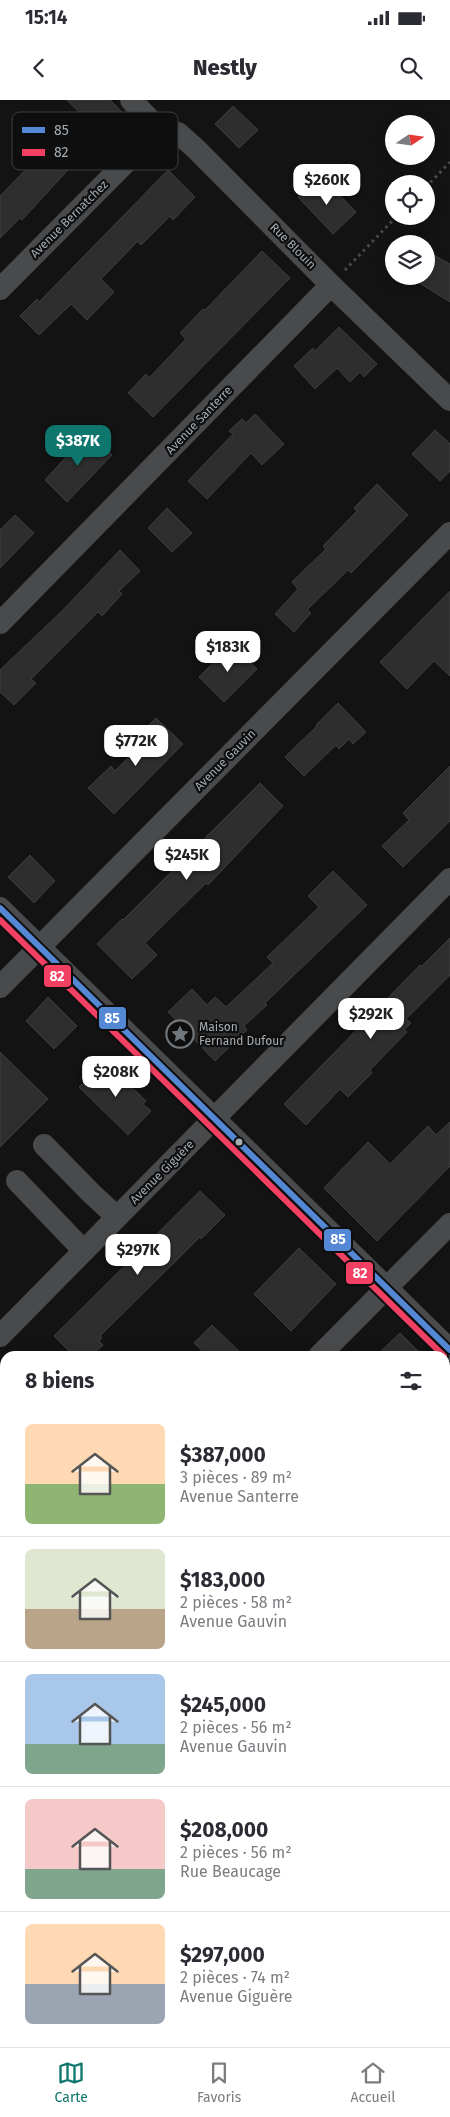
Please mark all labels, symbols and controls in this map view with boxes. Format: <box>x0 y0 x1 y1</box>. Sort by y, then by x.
text: 15:14 <box>25 6 67 29</box>
icon: back <box>25 54 53 82</box>
text: Nestly <box>193 54 257 81</box>
icon: search <box>397 54 425 82</box>
legend <box>12 112 178 170</box>
north arrow <box>385 115 435 165</box>
map controls <box>385 115 435 285</box>
text: 85 <box>54 122 69 139</box>
text: 82 <box>54 144 69 161</box>
pin: $260K <box>292 164 362 206</box>
text: $260K <box>304 170 350 189</box>
button: locate <box>385 175 435 225</box>
street label: Avenue Bernatchez <box>27 177 111 261</box>
street label: Rue Blouin <box>267 220 319 272</box>
button: layers <box>385 235 435 285</box>
street label: Avenue Santerre <box>163 383 235 457</box>
pin: $387K <box>43 424 113 467</box>
text: $387K <box>56 431 100 450</box>
pin: $183K <box>193 630 263 673</box>
text: $183K <box>206 637 250 656</box>
pin: $772K <box>101 724 171 767</box>
street label: Avenue Gauvin <box>192 727 258 793</box>
text: $772K <box>115 731 157 750</box>
pin: $245K <box>152 838 222 881</box>
text: $245K <box>165 845 209 864</box>
line badge: 82 <box>43 964 72 988</box>
text: 82 <box>49 968 65 985</box>
pin: $292K <box>336 998 406 1040</box>
text: $292K <box>349 1004 393 1023</box>
line badge: 85 <box>98 1006 127 1030</box>
text: 85 <box>104 1010 120 1027</box>
place icon: Maison Fernand Dufour <box>165 1019 195 1049</box>
place label: Maison Fernand Dufour <box>199 1020 284 1048</box>
pin: $208K <box>81 1056 151 1098</box>
text: $208K <box>93 1062 139 1081</box>
street label: Avenue Giguère <box>127 1137 197 1207</box>
unlabelled marker <box>234 1137 244 1147</box>
line badge: 85 <box>323 1228 352 1252</box>
text: 85 <box>330 1231 346 1248</box>
pin: $297K <box>103 1234 173 1276</box>
text: $297K <box>116 1240 160 1259</box>
line badge: 82 <box>345 1261 374 1285</box>
text: 82 <box>352 1265 368 1282</box>
icon: filters <box>397 1367 425 1395</box>
text: 8 biens <box>25 1368 95 1394</box>
text: $387,000 <box>180 1442 266 1468</box>
icon: home <box>65 1444 125 1504</box>
text: 3 pièces · 89 m² <box>180 1468 292 1487</box>
text: Avenue Santerre <box>180 1487 299 1506</box>
text: $183,000 <box>180 1567 265 1593</box>
icon: home <box>65 1569 125 1629</box>
text: 2 pièces · 58 m² <box>180 1593 292 1612</box>
text: Avenue Gauvin <box>180 1612 287 1631</box>
text: $245,000 <box>180 1692 266 1718</box>
icon: home <box>65 1694 125 1754</box>
text: 2 pièces · 56 m² <box>180 1718 292 1737</box>
text: Avenue Gauvin <box>180 1737 287 1756</box>
text: $208,000 <box>180 1817 268 1843</box>
icon: home <box>65 1819 125 1879</box>
text: 2 pièces · 56 m² <box>180 1843 292 1862</box>
text: Rue Beaucage <box>180 1862 281 1881</box>
text: $297,000 <box>180 1942 265 1968</box>
icon: home <box>65 1944 125 2004</box>
text: 2 pièces · 74 m² <box>180 1968 290 1987</box>
text: Avenue Giguère <box>180 1987 293 2006</box>
tab: Carte <box>55 2059 88 2106</box>
tab: Favoris <box>197 2059 241 2106</box>
tab: Accueil <box>351 2059 395 2106</box>

